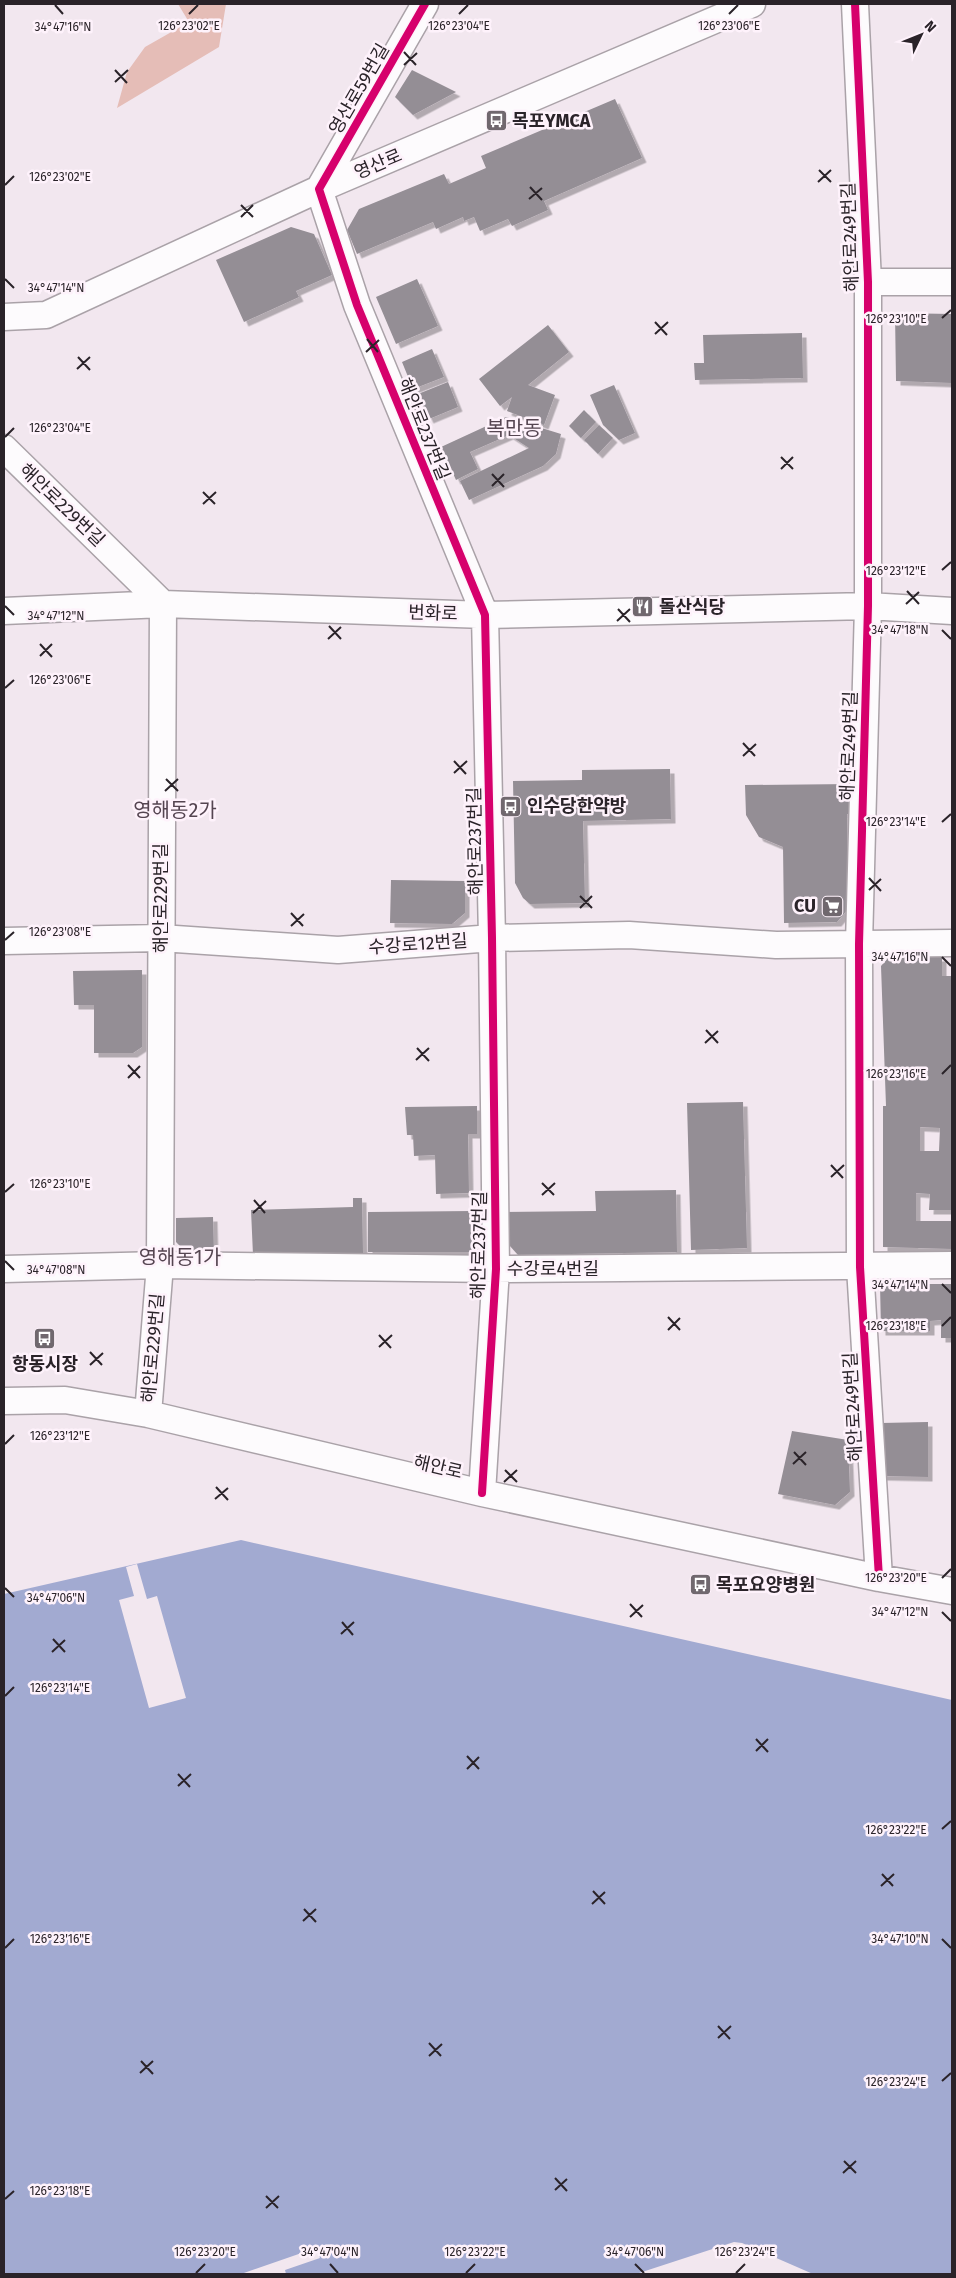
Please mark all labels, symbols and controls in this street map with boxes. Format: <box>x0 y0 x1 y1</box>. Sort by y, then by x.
north arrow <box>896 10 946 60</box>
text: N <box>921 17 940 36</box>
text: 126°23'02"E <box>158 19 220 33</box>
text: 126°23'04"E <box>428 19 490 33</box>
text: 126°23'06"E <box>698 19 760 33</box>
text: 34°47'16"N <box>34 20 92 34</box>
street label: 영산로59번길 <box>324 40 394 138</box>
bus stop icon: 목포YMCA <box>484 109 508 133</box>
place label: 목포YMCA <box>512 110 591 132</box>
street label: 영산로 <box>351 144 405 184</box>
text: 126°23'02"E <box>29 170 91 184</box>
street label: 해안로249번길 <box>837 182 863 292</box>
text: 34°47'14"N <box>28 281 84 295</box>
text: 126°23'10"E <box>865 312 927 326</box>
street label: 해안로237번길 <box>393 375 455 483</box>
district label: 복만동 <box>486 416 542 440</box>
text: 126°23'04"E <box>29 421 91 435</box>
street label: 해안로229번길 <box>15 459 109 551</box>
text: 126°23'12"E <box>866 564 926 578</box>
restaurant icon: 돌산식당 <box>631 595 655 619</box>
place label: 돌산식당 <box>659 596 725 618</box>
street label: 번화로 <box>408 601 458 625</box>
text: 34°47'12"N <box>28 609 84 623</box>
text: 34°47'18"N <box>871 623 929 637</box>
text: 126°23'06"E <box>29 673 91 687</box>
street label: 해안로249번길 <box>836 691 862 801</box>
street label: 해안로237번길 <box>463 787 487 895</box>
bus stop icon: 인수당한약방 <box>499 794 523 818</box>
place label: 인수당한약방 <box>527 795 626 817</box>
district label: 영해동2가 <box>133 798 217 822</box>
text: 126°23'14"E <box>866 815 926 829</box>
street label: 해안로229번길 <box>150 843 172 953</box>
supermarket icon: CU <box>820 894 844 918</box>
place label: CU <box>794 895 816 917</box>
text: 126°23'08"E <box>29 925 91 939</box>
street label: 수강로12번길 <box>368 930 468 958</box>
text: 34°47'16"N <box>871 950 929 964</box>
text: 126°23'16"E <box>866 1067 926 1081</box>
text: 126°23'10"E <box>29 1177 91 1191</box>
street label: 해안로237번길 <box>467 1191 491 1299</box>
district label: 영해동1가 <box>139 1245 221 1269</box>
street label: 수강로4번길 <box>507 1258 599 1280</box>
text: 34°47'08"N <box>27 1263 85 1277</box>
text: 34°47'14"N <box>872 1278 928 1292</box>
street label: 해안로229번길 <box>137 1292 169 1404</box>
text: 126°23'18"E <box>865 1319 927 1333</box>
bus stop icon: 항동시장 <box>33 1327 57 1351</box>
street label: 해안로249번길 <box>839 1352 867 1462</box>
place label: 항동시장 <box>12 1353 79 1375</box>
text: 126°23'12"E <box>30 1429 90 1443</box>
street label: 해안로 <box>411 1451 465 1483</box>
text: 126°23'20"E <box>865 1571 927 1585</box>
bus stop icon: 목포요양병원 <box>688 1573 712 1597</box>
place label: 목포요양병원 <box>716 1574 815 1596</box>
text: 34°47'06"N <box>27 1591 85 1605</box>
text: 34°47'12"N <box>872 1605 928 1619</box>
text: 126°23'14"E <box>30 1681 90 1695</box>
text: 126°23'22"E <box>865 1823 927 1837</box>
text: 126°23'16"E <box>30 1932 90 1946</box>
text: 34°47'10"N <box>871 1932 929 1946</box>
text: 126°23'24"E <box>866 2075 926 2089</box>
text: 126°23'18"E <box>29 2184 91 2198</box>
text: 126°23'20"E <box>174 2245 236 2259</box>
text: 34°47'04"N <box>301 2245 359 2259</box>
text: 126°23'22"E <box>444 2245 506 2259</box>
text: 34°47'06"N <box>606 2245 664 2259</box>
text: 126°23'24"E <box>715 2245 775 2259</box>

